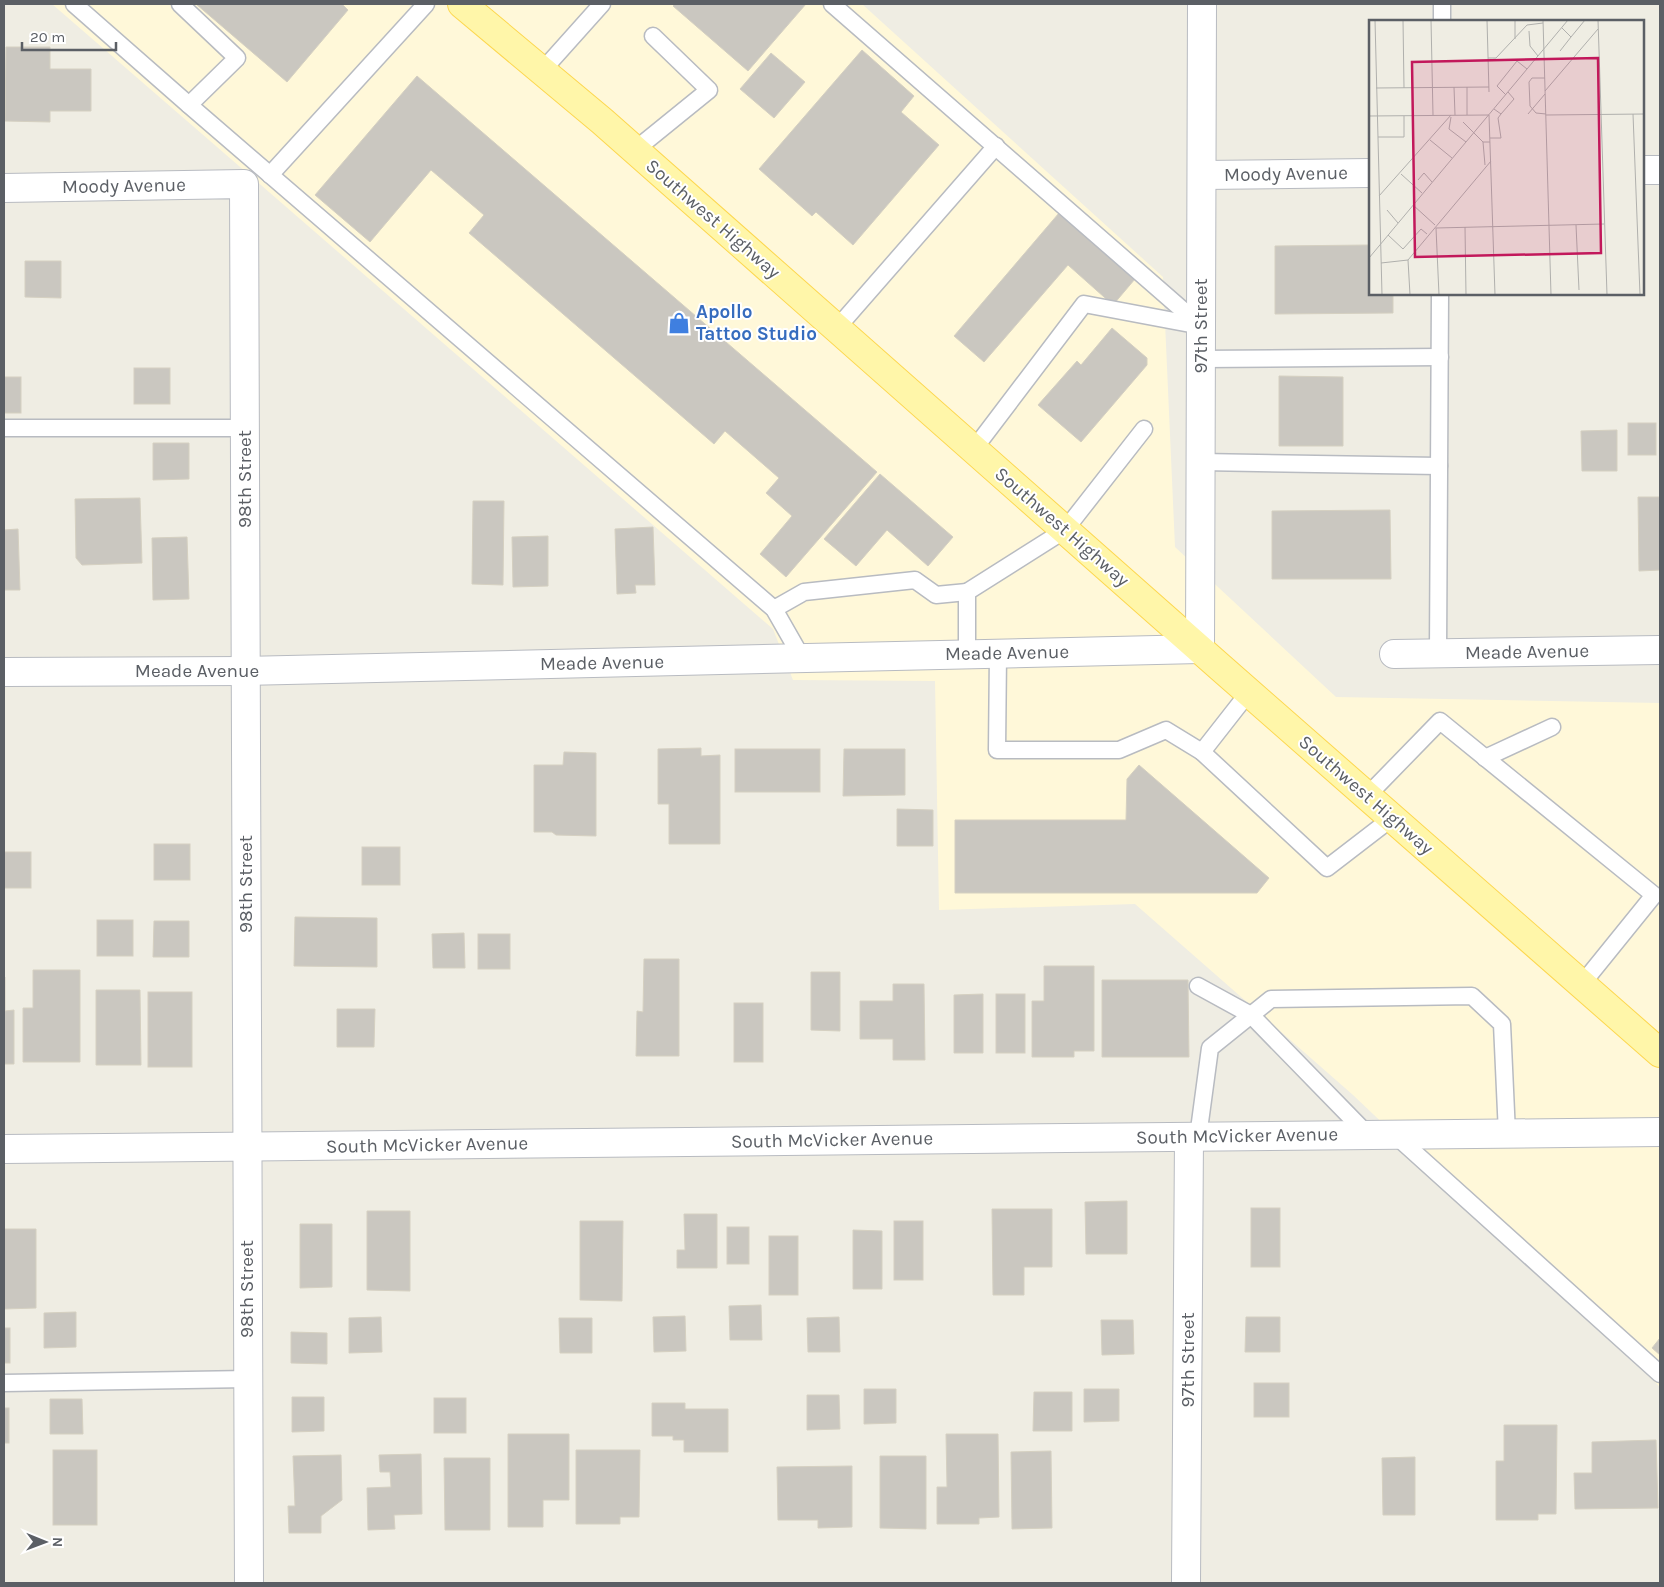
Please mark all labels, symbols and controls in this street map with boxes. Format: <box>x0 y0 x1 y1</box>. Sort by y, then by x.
scale bar <box>22 20 116 52</box>
inset map <box>1369 20 1644 295</box>
text: 20 m <box>30 28 65 46</box>
street label: Southwest Highway <box>641 155 785 283</box>
street label: Moody Avenue <box>1224 162 1348 186</box>
street label: Moody Avenue <box>62 174 186 198</box>
street label: 97th Street <box>1190 278 1212 374</box>
place label: Apollo Tattoo Studio <box>696 301 817 345</box>
shop icon: Apollo Tattoo Studio <box>666 310 692 336</box>
street label: 98th Street <box>234 430 256 528</box>
street label: Southwest Highway <box>990 463 1134 591</box>
street label: Meade Avenue <box>1465 640 1589 664</box>
street label: Meade Avenue <box>945 641 1069 665</box>
street label: Meade Avenue <box>540 651 664 675</box>
street label: Meade Avenue <box>135 660 259 682</box>
street label: Southwest Highway <box>1294 731 1438 859</box>
street label: 98th Street <box>235 835 257 933</box>
street label: South McVicker Avenue <box>1136 1123 1338 1149</box>
street label: South McVicker Avenue <box>731 1127 933 1153</box>
street label: South McVicker Avenue <box>326 1132 528 1158</box>
street label: 98th Street <box>236 1240 258 1338</box>
street label: 97th Street <box>1177 1312 1199 1408</box>
north arrow <box>20 1517 70 1567</box>
text: N <box>49 1537 66 1547</box>

